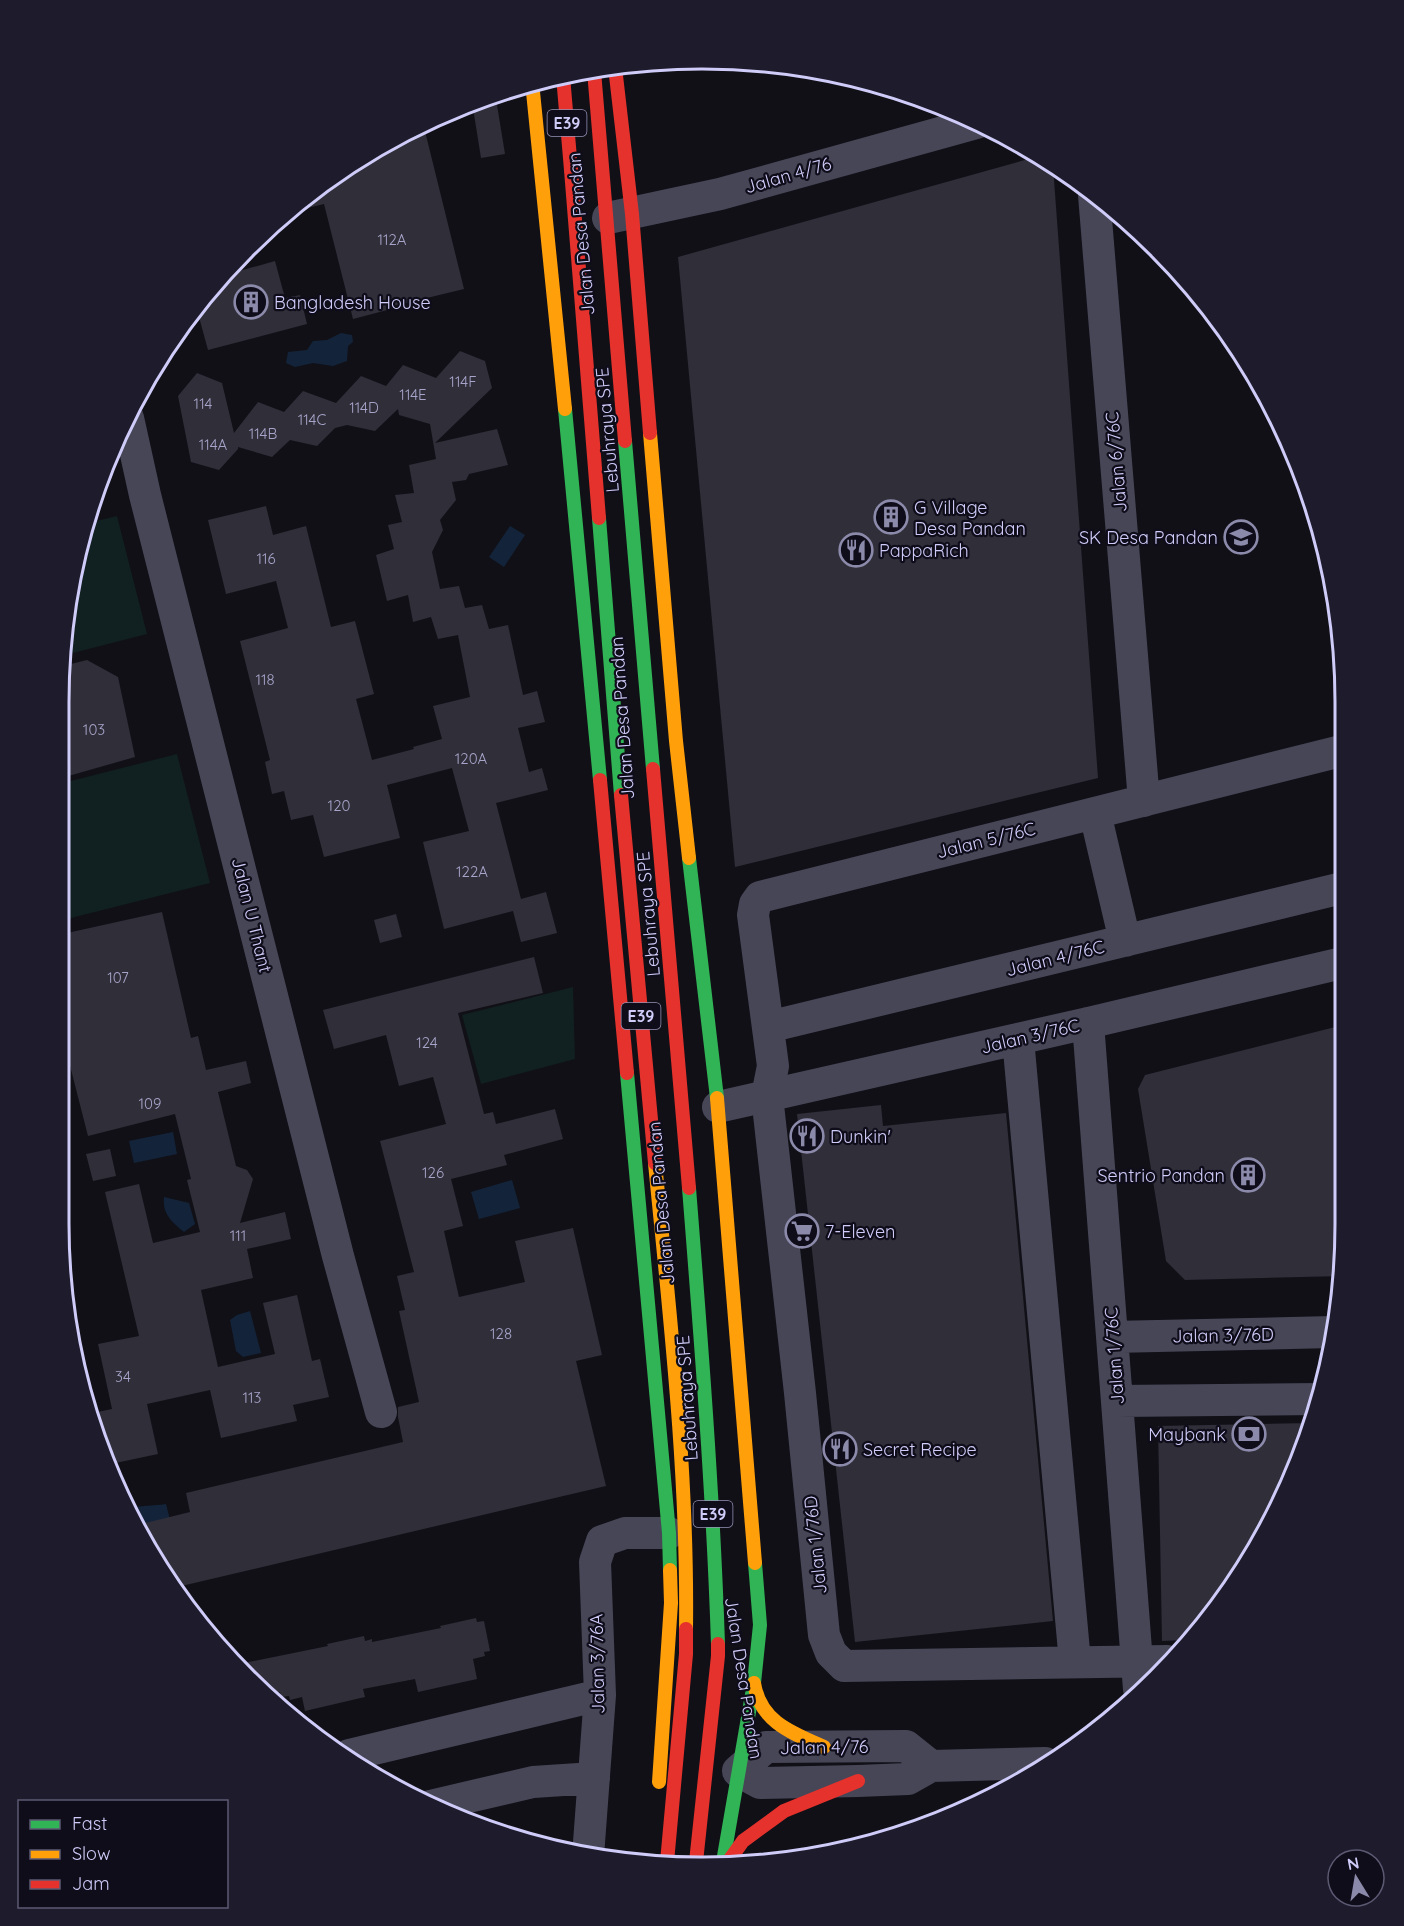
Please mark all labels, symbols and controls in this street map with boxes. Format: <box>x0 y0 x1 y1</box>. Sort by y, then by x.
road number: E39 <box>548 110 586 136</box>
street label: Jalan Desa Pandan <box>562 152 600 316</box>
street label: Jalan 4/76 <box>742 152 834 198</box>
house number: 112A <box>377 230 407 249</box>
building icon: Bangladesh House <box>233 284 269 320</box>
place label: Bangladesh House <box>274 291 431 314</box>
street label: Lebuhraya SPE <box>590 366 624 494</box>
house number: 114F <box>449 372 477 391</box>
house number: 114E <box>399 385 427 404</box>
house number: 114 <box>194 394 212 413</box>
house number: 114D <box>349 398 379 417</box>
house number: 114C <box>298 410 326 429</box>
street label: Jalan 6/76C <box>1100 411 1132 513</box>
house number: 114B <box>249 424 278 443</box>
house number: 114A <box>199 435 228 454</box>
place label: G Village Desa Pandan <box>914 496 1026 540</box>
building icon: G Village Desa Pandan <box>873 499 909 535</box>
school or university icon: SK Desa Pandan <box>1223 519 1259 555</box>
place label: SK Desa Pandan <box>1079 526 1218 549</box>
restaurant icon: PappaRich <box>838 532 874 568</box>
place label: PappaRich <box>879 539 969 562</box>
house number: 116 <box>256 549 276 568</box>
street label: Jalan Desa Pandan <box>605 636 639 800</box>
house number: 118 <box>255 670 275 689</box>
house number: 103 <box>83 720 105 739</box>
house number: 120A <box>455 749 487 768</box>
house number: 120 <box>328 796 350 815</box>
street label: Jalan 5/76C <box>934 817 1038 863</box>
street label: Lebuhraya SPE <box>631 850 665 978</box>
street label: Jalan U Thant <box>227 855 277 975</box>
house number: 122A <box>456 862 488 881</box>
street label: Jalan 4/76C <box>1003 935 1107 981</box>
house number: 107 <box>107 968 129 987</box>
road number: E39 <box>622 1003 660 1029</box>
street label: Jalan 3/76C <box>978 1013 1082 1059</box>
house number: 124 <box>416 1033 438 1052</box>
house number: 109 <box>139 1094 161 1113</box>
restaurant icon: Dunkin' <box>789 1118 825 1154</box>
street label: Jalan Desa Pandan <box>642 1121 680 1285</box>
place label: Dunkin' <box>830 1125 891 1148</box>
building icon: Sentrio Pandan <box>1230 1157 1266 1193</box>
house number: 126 <box>422 1163 444 1182</box>
place label: Sentrio Pandan <box>1097 1164 1225 1187</box>
supermarket icon: 7-Eleven <box>784 1213 820 1249</box>
place label: 7-Eleven <box>825 1220 896 1243</box>
house number: 111 <box>230 1226 246 1245</box>
street label: Jalan 1/76C <box>1099 1306 1129 1406</box>
street label: Jalan 3/76D <box>1172 1323 1274 1347</box>
house number: 128 <box>490 1324 512 1343</box>
street label: Lebuhraya SPE <box>671 1334 703 1462</box>
house number: 34 <box>115 1367 131 1386</box>
house number: 113 <box>243 1388 262 1407</box>
bank icon: Maybank <box>1231 1416 1267 1452</box>
place label: Maybank <box>1148 1423 1226 1446</box>
restaurant icon: Secret Recipe <box>822 1431 858 1467</box>
place label: Secret Recipe <box>863 1438 977 1461</box>
street label: Jalan 1/76D <box>798 1495 832 1595</box>
road number: E39 <box>694 1501 732 1527</box>
street label: Jalan Desa Pandan <box>720 1596 768 1760</box>
street label: Jalan 3/76A <box>585 1613 609 1714</box>
street label: Jalan 4/76 <box>779 1735 869 1759</box>
legend <box>18 1800 228 1908</box>
text: Fast <box>72 1812 107 1835</box>
text: Slow <box>72 1842 110 1865</box>
north arrow <box>1326 1848 1386 1908</box>
text: N <box>1345 1852 1361 1874</box>
text: Jam <box>72 1872 110 1895</box>

